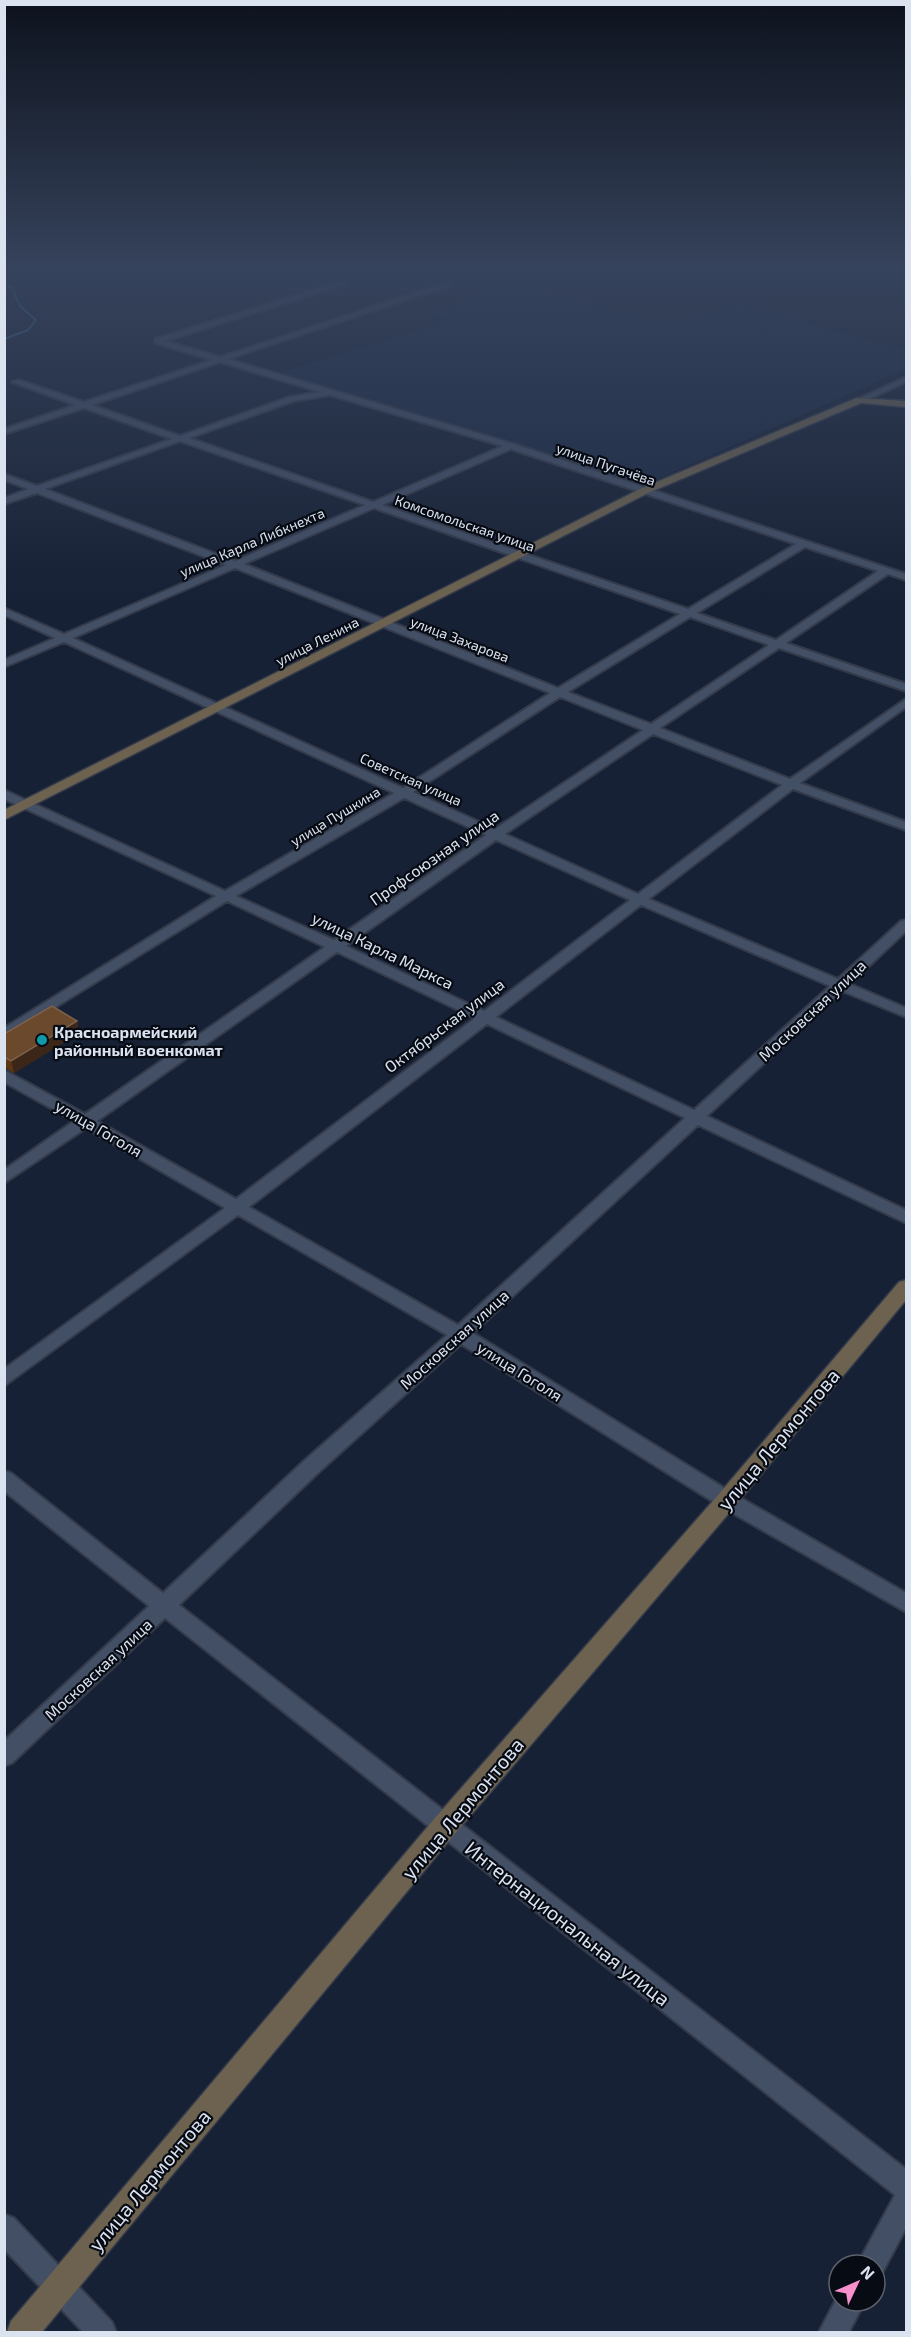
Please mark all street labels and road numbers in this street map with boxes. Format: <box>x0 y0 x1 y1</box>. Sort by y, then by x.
street label: улица Пугачёва <box>554 439 658 489</box>
street label: Комсомольская улица <box>393 491 537 555</box>
street label: улица Карла Либкнехта <box>177 504 327 580</box>
street label: улица Захарова <box>408 612 512 666</box>
street label: улица Ленина <box>273 613 361 669</box>
street label: Советская улица <box>357 749 465 809</box>
street label: улица Пушкина <box>287 782 383 850</box>
street label: Профсоюзная улица <box>366 805 503 910</box>
street label: улица Карла Маркса <box>309 908 457 993</box>
street label: Московская улица <box>754 955 870 1065</box>
street label: Октябрьская улица <box>380 974 508 1077</box>
street label: улица Гоголя <box>52 1095 146 1161</box>
street label: Московская улица <box>396 1285 513 1394</box>
street label: улица Гоголя <box>473 1337 566 1406</box>
street label: улица Лермонтова <box>712 1364 845 1515</box>
street label: Московская улица <box>40 1614 156 1724</box>
street label: улица Лермонтова <box>396 1733 529 1884</box>
street label: Интернациональная улица <box>460 1836 675 2011</box>
street label: улица Лермонтова <box>83 2105 216 2256</box>

